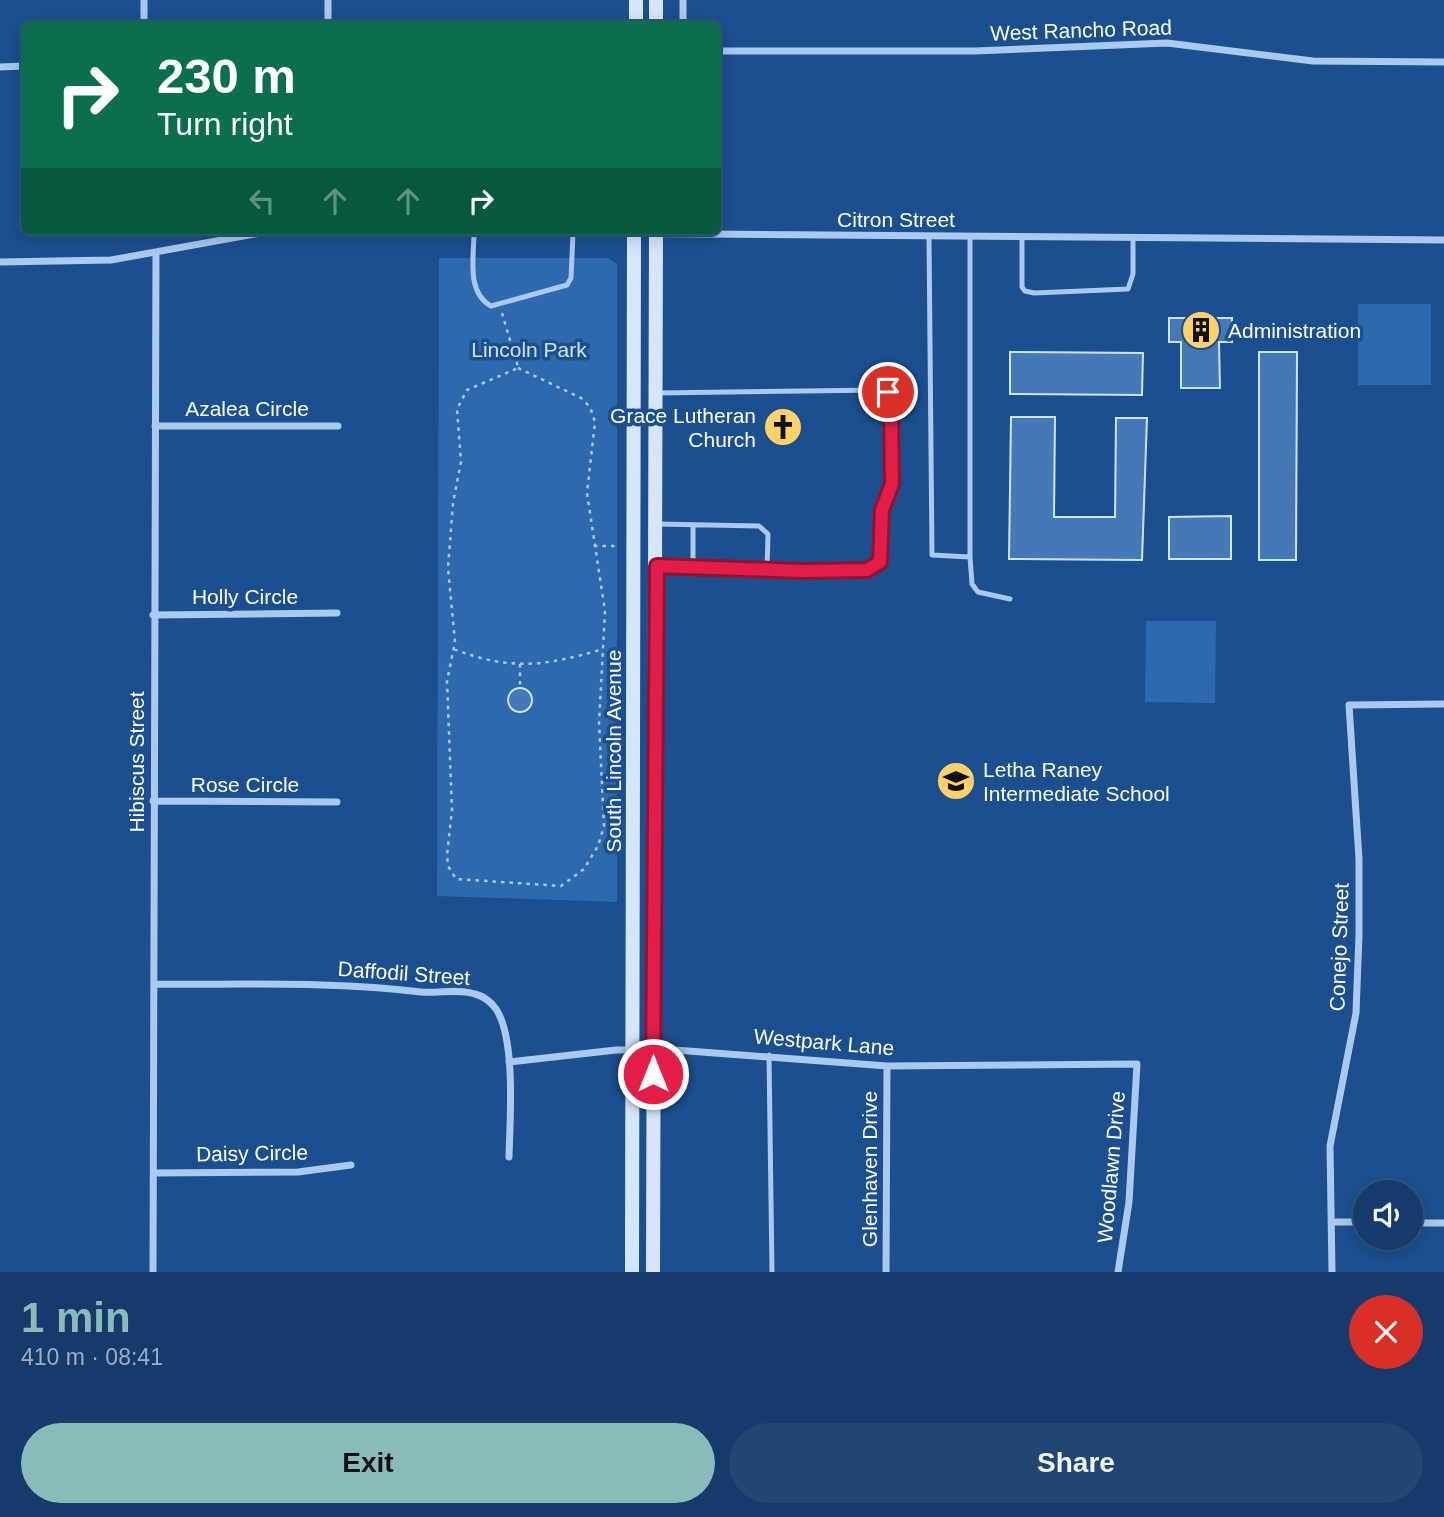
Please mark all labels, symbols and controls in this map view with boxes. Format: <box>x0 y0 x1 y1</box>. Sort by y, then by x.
street label: West Rancho Road <box>990 15 1172 45</box>
icon: right <box>42 49 133 140</box>
text: 230 m <box>157 49 296 103</box>
text: Turn right <box>157 106 293 142</box>
icon: left <box>243 182 281 220</box>
icon: ahead <box>316 182 354 220</box>
icon: ahead <box>389 182 427 220</box>
icon: right <box>462 182 500 220</box>
street label: Citron Street <box>837 208 955 231</box>
building icon: Administration <box>1180 309 1222 351</box>
place label: Administration <box>1228 319 1361 342</box>
park label: Lincoln Park <box>471 338 587 361</box>
pin <box>858 362 918 422</box>
icon: arrive <box>869 373 907 411</box>
street label: Azalea Circle <box>185 397 309 420</box>
place label: Grace Lutheran Church <box>610 404 756 451</box>
church icon: Grace Lutheran Church <box>762 406 804 448</box>
street label: Holly Circle <box>192 585 298 608</box>
street label: South Lincoln Avenue <box>602 650 625 852</box>
street label: Hibiscus Street <box>125 691 148 833</box>
place label: Letha Raney Intermediate School <box>983 758 1170 805</box>
school or university icon: Letha Raney Intermediate School <box>935 760 977 802</box>
street label: Rose Circle <box>191 773 299 796</box>
street label: Conejo Street <box>1325 882 1353 1012</box>
street label: Daffodil Street <box>337 957 471 989</box>
street label: Westpark Lane <box>753 1024 895 1060</box>
position arrow <box>616 1037 690 1111</box>
street label: Woodlawn Drive <box>1093 1090 1129 1244</box>
street label: Glenhaven Drive <box>858 1091 881 1247</box>
street label: Daisy Circle <box>196 1141 308 1165</box>
map controls <box>1353 1180 1423 1250</box>
button: sound <box>1353 1180 1423 1250</box>
text: 1 min <box>21 1294 131 1341</box>
button: close <box>1349 1295 1423 1369</box>
text: 410 m · 08:41 <box>21 1344 163 1370</box>
button: Exit <box>21 1423 715 1503</box>
button: Share <box>729 1423 1423 1503</box>

